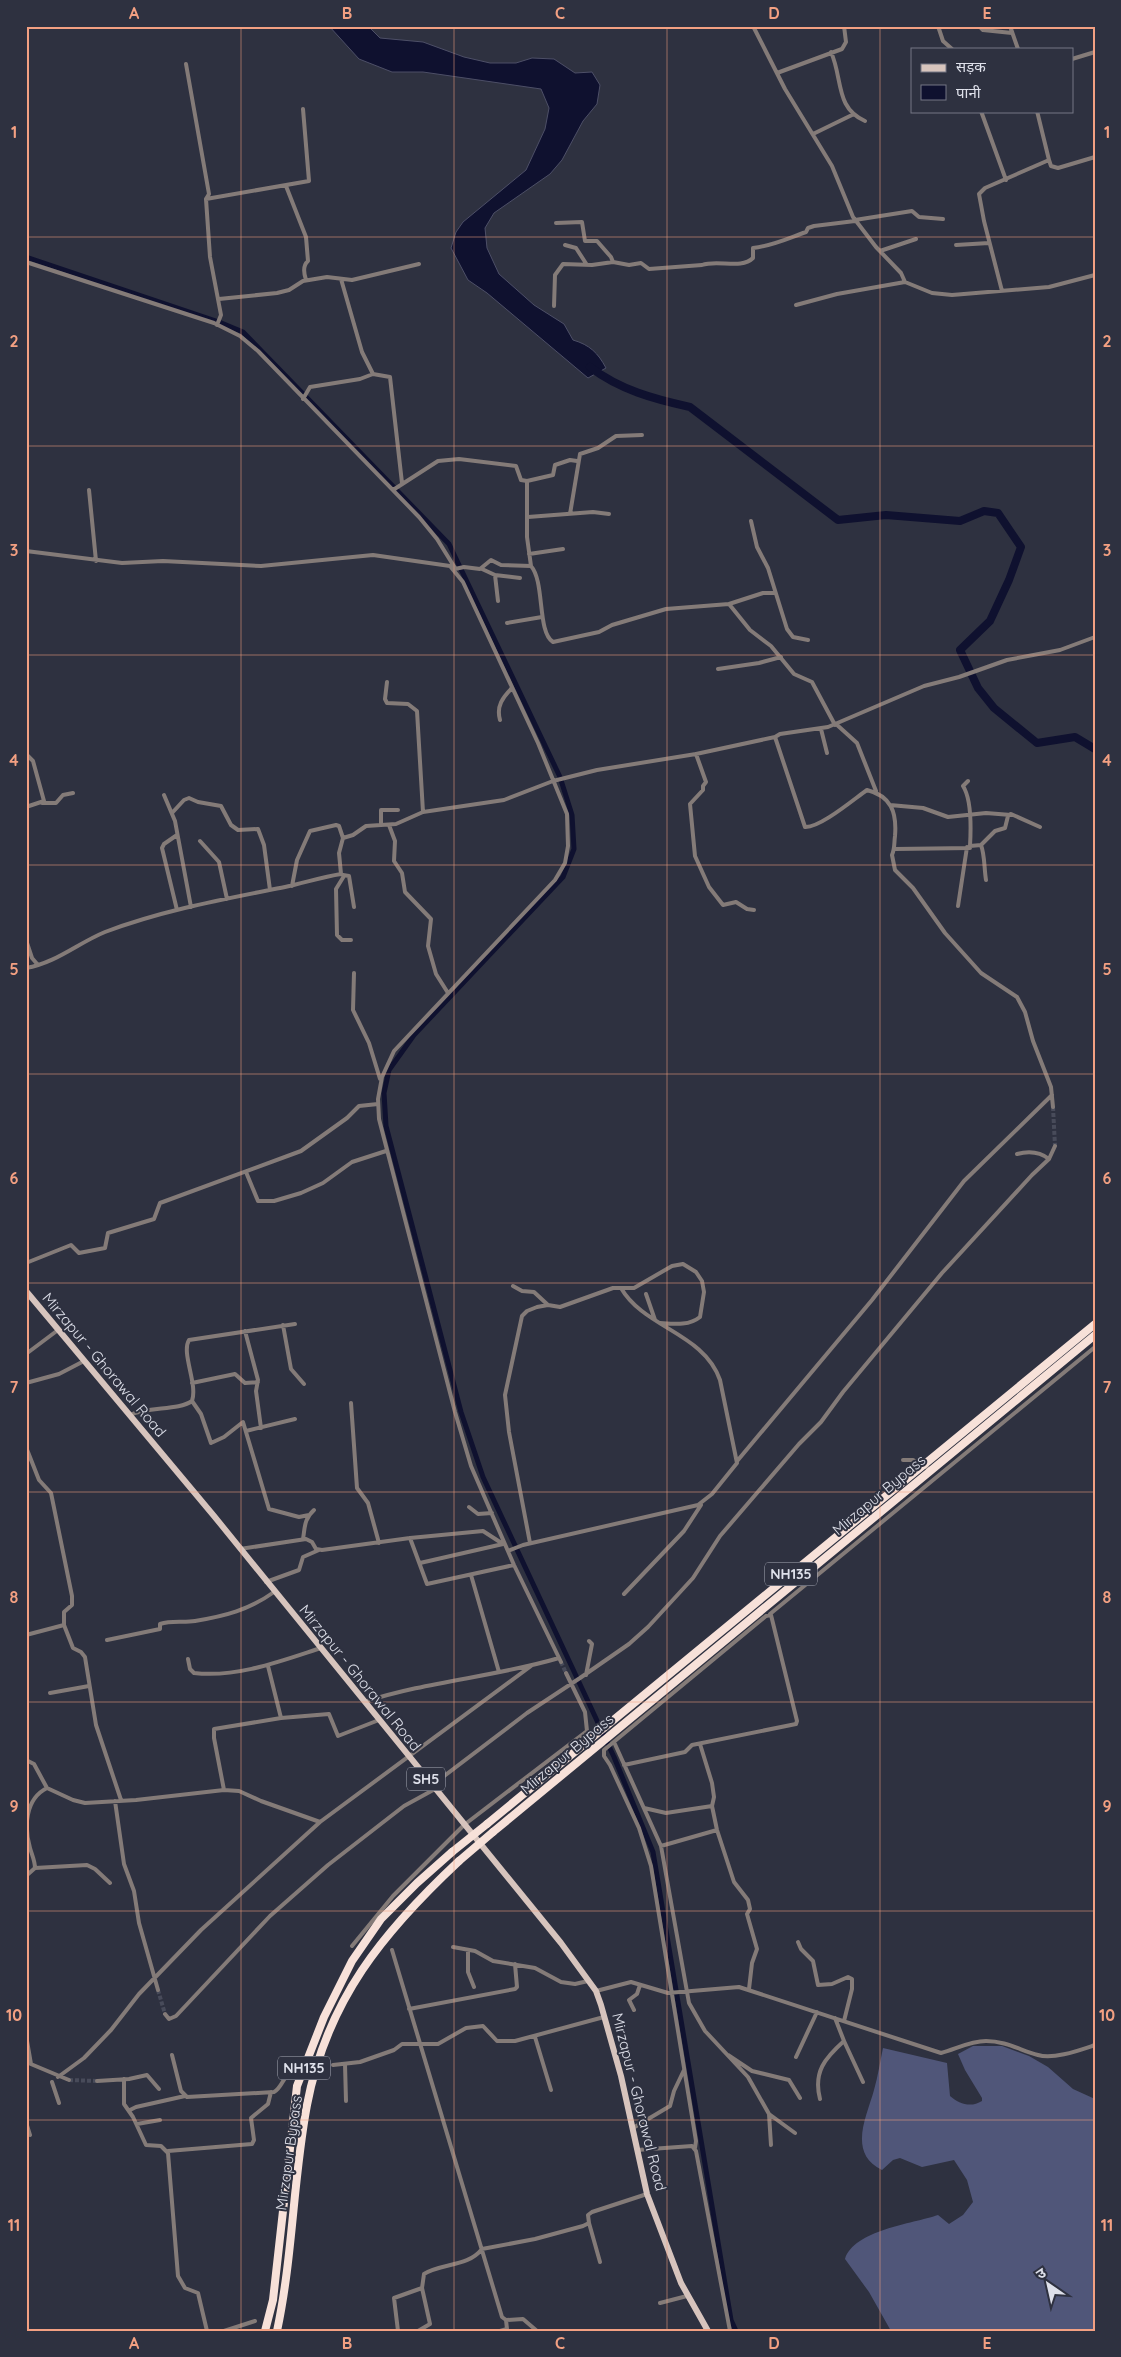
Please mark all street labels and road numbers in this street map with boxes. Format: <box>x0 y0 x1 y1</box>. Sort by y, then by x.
street label: Mirzapur - Ghorawal Road <box>38 1289 170 1441</box>
street label: Mirzapur Bypass <box>828 1450 929 1539</box>
road number: NH135 <box>765 1562 817 1586</box>
street label: Mirzapur - Ghorawal Road <box>295 1601 425 1755</box>
street label: Mirzapur Bypass <box>516 1709 617 1798</box>
road number: SH5 <box>407 1768 445 1790</box>
street label: Mirzapur - Ghorawal Road <box>608 2011 671 2193</box>
road number: NH135 <box>278 2056 330 2080</box>
street label: Mirzapur Bypass <box>271 2094 306 2212</box>

